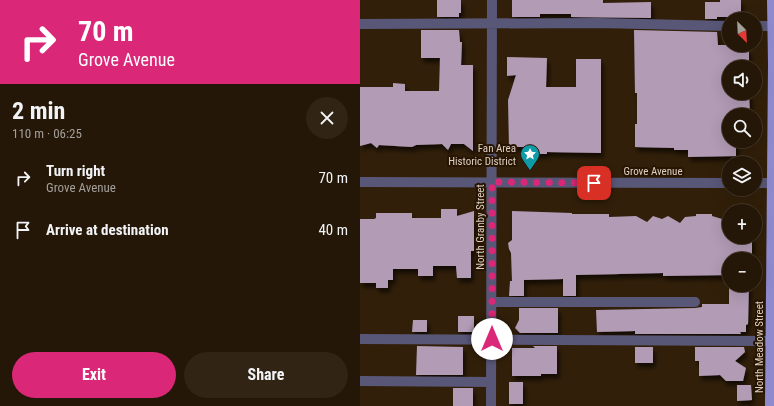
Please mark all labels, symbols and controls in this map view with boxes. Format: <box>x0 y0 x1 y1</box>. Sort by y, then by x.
north arrow <box>722 12 762 52</box>
map controls <box>722 12 762 292</box>
text: 70 m <box>78 15 134 48</box>
icon: right <box>12 16 64 68</box>
text: Grove Avenue <box>78 49 175 70</box>
button: sound <box>722 60 762 100</box>
text: 2 min <box>12 97 65 125</box>
button: close <box>306 97 348 139</box>
button: search <box>722 108 762 148</box>
text: 110 m · 06:25 <box>12 126 82 141</box>
place label: Fan Area Historic District <box>448 142 516 168</box>
place icon: Fan Area Historic District <box>519 143 541 171</box>
button: layers <box>722 156 762 196</box>
text: Turn right <box>46 162 105 180</box>
street label: Grove Avenue <box>623 165 683 178</box>
pin <box>577 166 611 200</box>
icon: right <box>12 167 34 189</box>
text: 70 m <box>318 169 348 187</box>
icon: arrive <box>583 172 605 194</box>
text: Grove Avenue <box>46 180 116 195</box>
street label: North Granby Street <box>474 184 487 270</box>
button: + <box>722 204 762 244</box>
icon: arrive <box>12 219 34 241</box>
text: Arrive at destination <box>46 221 169 239</box>
text: 40 m <box>318 221 348 239</box>
button: − <box>722 252 762 292</box>
street label: North Meadow Street <box>753 301 766 393</box>
position arrow <box>471 318 513 360</box>
button: Exit <box>12 352 176 398</box>
button: Share <box>184 352 348 398</box>

